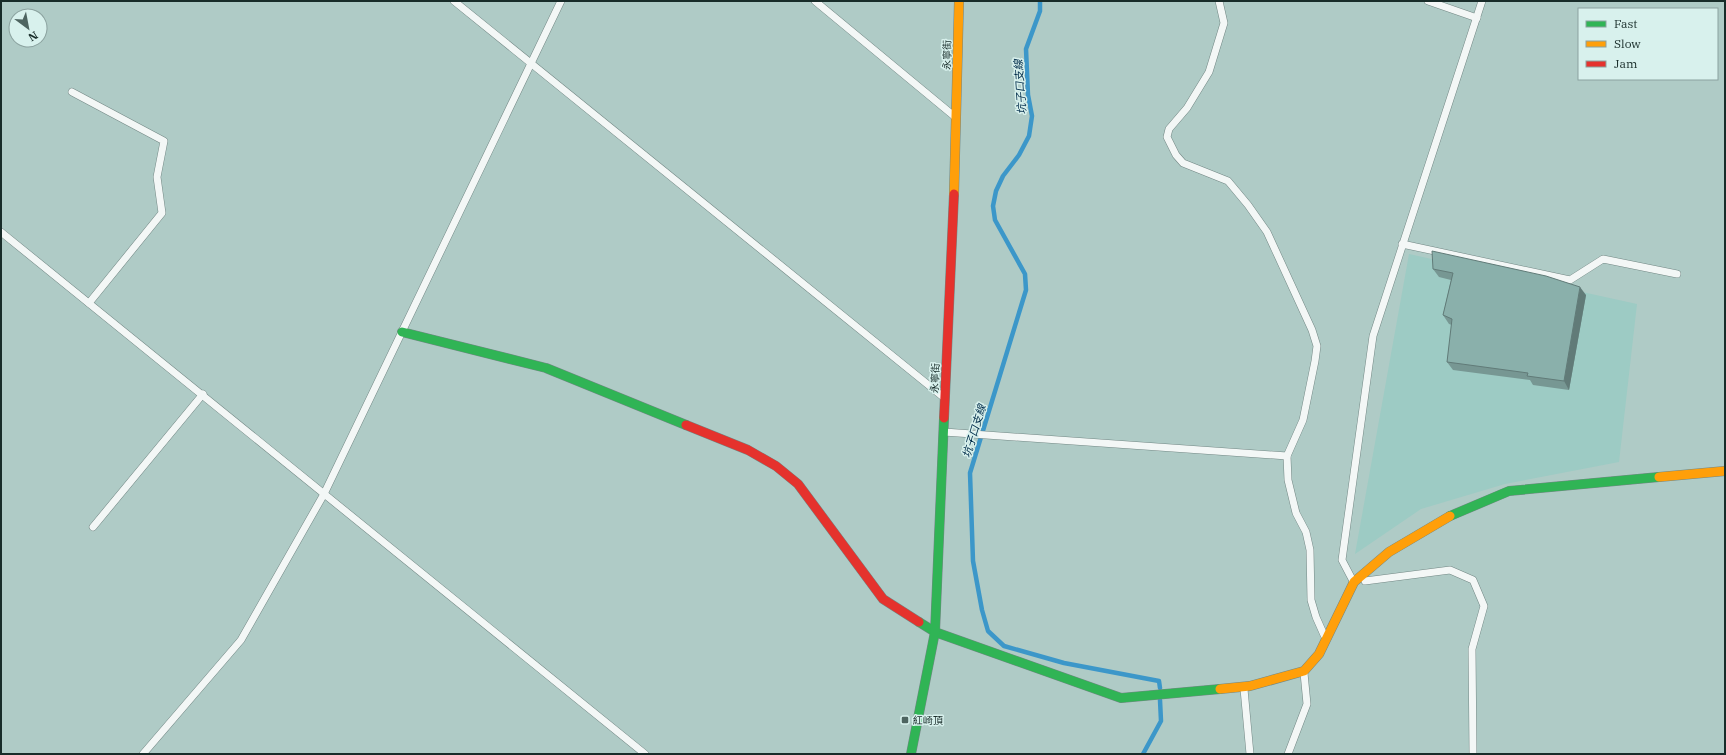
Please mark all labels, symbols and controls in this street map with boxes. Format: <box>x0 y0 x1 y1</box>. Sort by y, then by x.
north arrow <box>8 8 48 48</box>
legend <box>1578 8 1718 80</box>
text: Fast <box>1614 16 1638 31</box>
text: N <box>26 28 41 45</box>
text: Slow <box>1614 36 1641 51</box>
street label: 永寧街 <box>940 40 954 70</box>
text: Jam <box>1614 56 1638 71</box>
water label: 坑子口支線 <box>1011 57 1029 115</box>
street label: 永寧街 <box>928 363 942 393</box>
water label: 坑子口支線 <box>959 401 989 459</box>
place label: 紅崎頂 <box>913 714 943 727</box>
marker: 紅崎頂 <box>900 715 910 725</box>

